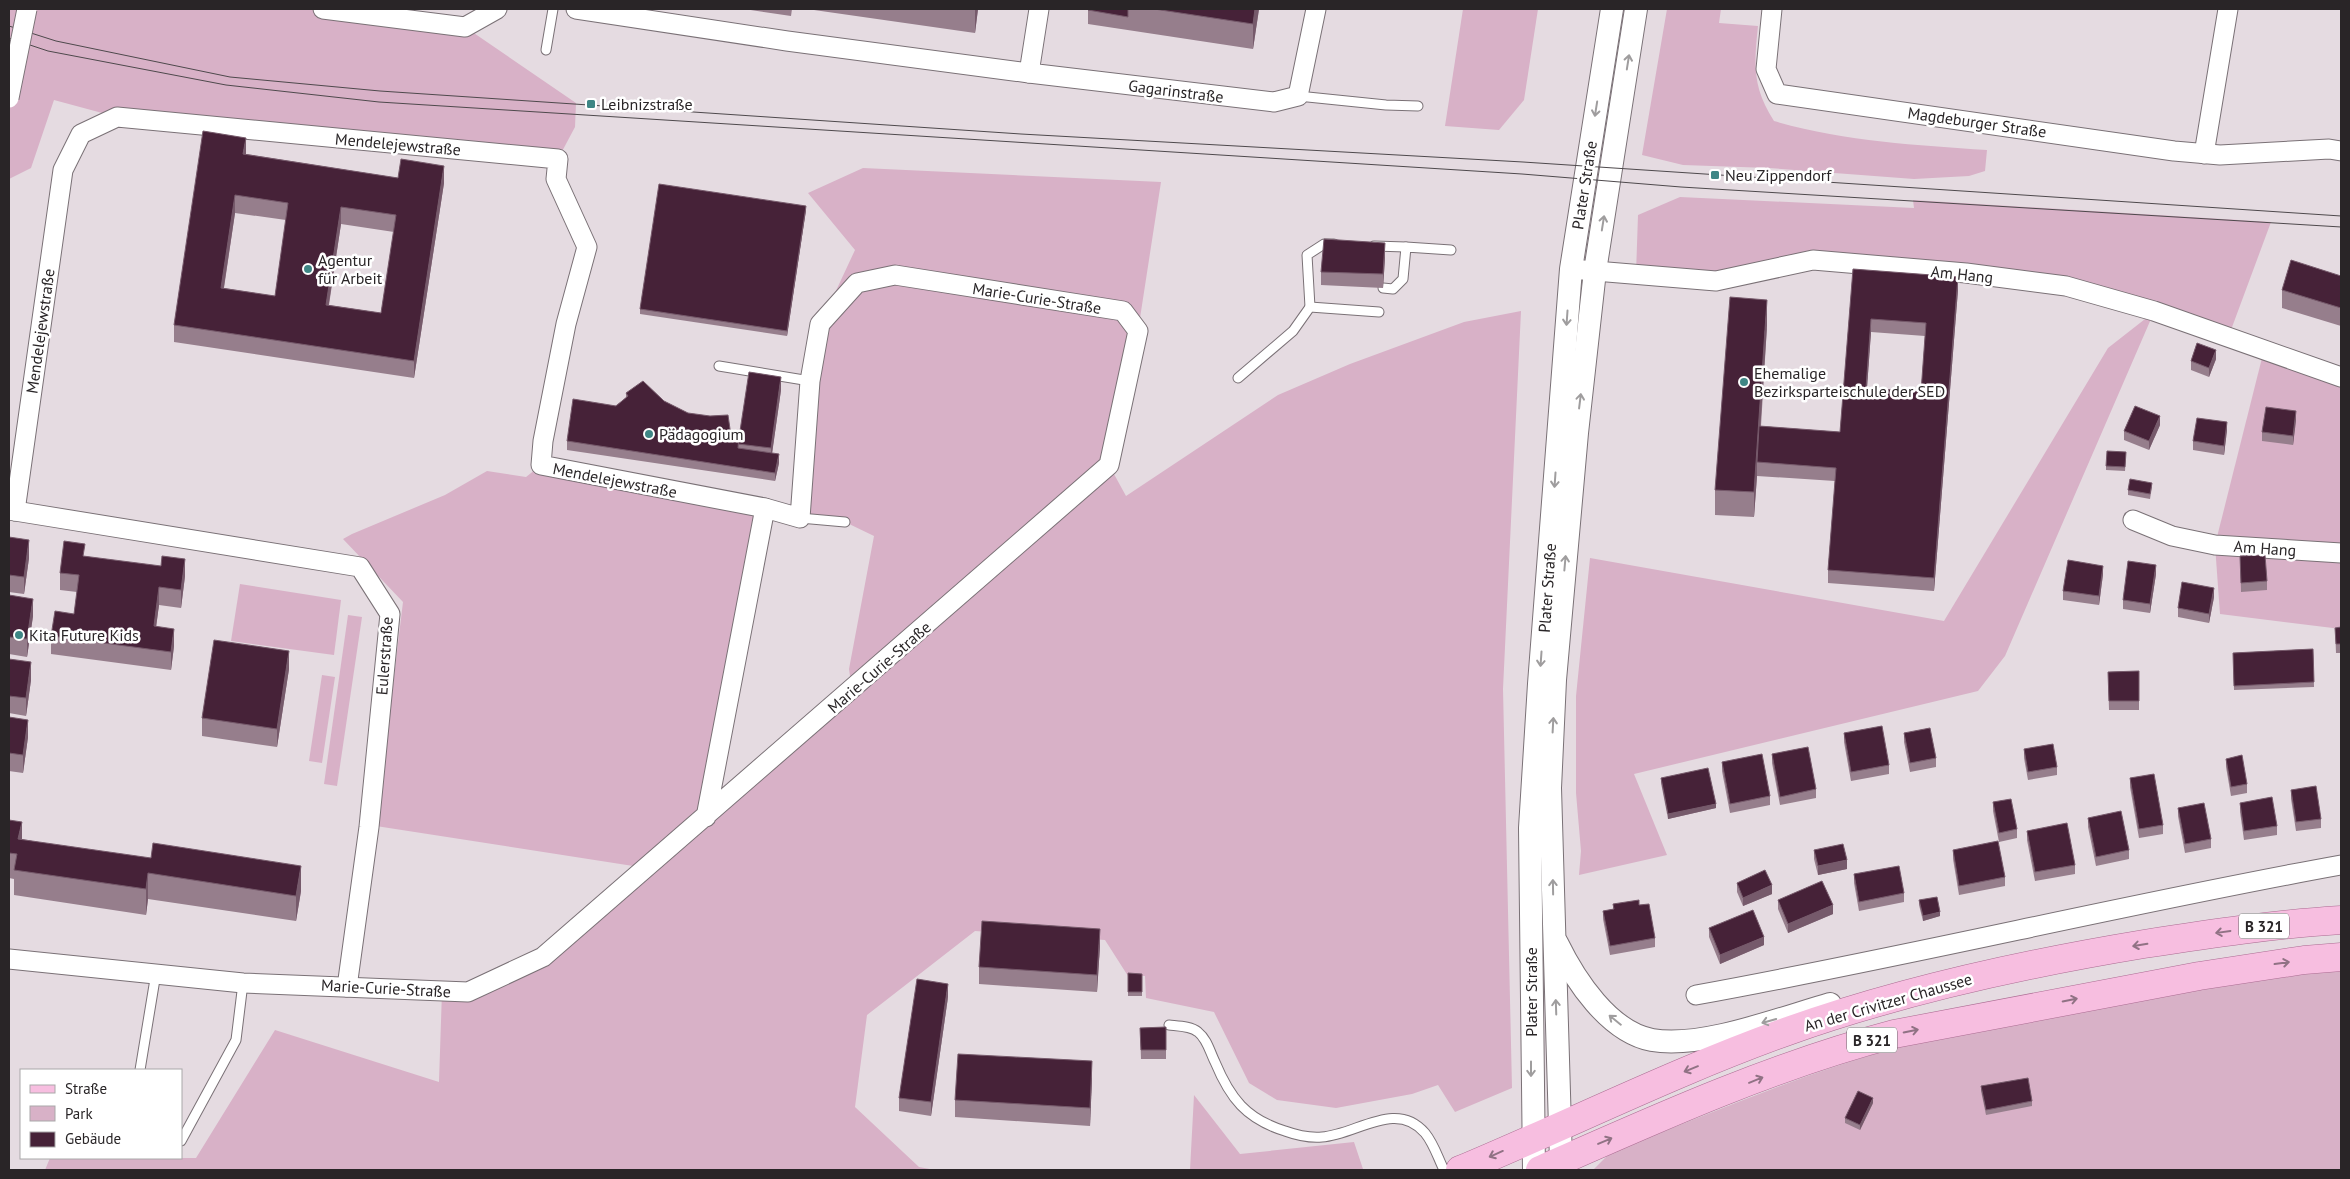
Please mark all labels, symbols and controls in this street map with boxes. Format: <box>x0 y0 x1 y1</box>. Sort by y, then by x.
one-way arrow <box>1623 54 1633 70</box>
street label: Gagarinstraße <box>1127 75 1225 107</box>
place label: Leibnizstraße <box>601 94 693 114</box>
marker: Leibnizstraße <box>585 98 597 110</box>
one-way arrow <box>1591 100 1601 116</box>
street label: Magdeburger Straße <box>1906 102 2048 142</box>
street label: Mendelejewstraße <box>334 129 462 159</box>
street label: Plater Straße <box>1567 139 1601 231</box>
place label: Neu Zippendorf <box>1725 165 1832 185</box>
marker: Neu Zippendorf <box>1709 169 1721 181</box>
one-way arrow <box>1598 215 1608 231</box>
place label: Agentur für Arbeit <box>318 250 383 288</box>
street label: Am Hang <box>1930 261 1994 287</box>
marker: Agentur für Arbeit <box>302 263 314 275</box>
street label: Mendelejewstraße <box>21 267 59 395</box>
street label: Marie-Curie-Straße <box>971 278 1103 318</box>
one-way arrow <box>1563 309 1572 325</box>
place label: Ehemalige Bezirksparteischule der SED <box>1754 363 1945 401</box>
marker: Ehemalige Bezirksparteischule der SED <box>1738 376 1750 388</box>
one-way arrow <box>1575 393 1585 409</box>
place label: Pädagogium <box>659 424 744 444</box>
marker: Pädagogium <box>643 428 655 440</box>
street label: Mendelejewstraße <box>551 458 679 502</box>
one-way arrow <box>1550 471 1560 487</box>
street label: Am Hang <box>2233 536 2297 560</box>
street label: Plater Straße <box>1534 543 1560 633</box>
one-way arrow <box>1561 555 1570 571</box>
street label: Eulerstraße <box>371 616 397 696</box>
street label: Marie-Curie-Straße <box>823 617 935 717</box>
place label: Kita Future Kids <box>29 625 139 645</box>
marker: Kita Future Kids <box>13 629 25 641</box>
one-way arrow <box>1536 651 1546 667</box>
one-way arrow <box>1549 717 1558 733</box>
one-way arrow <box>1548 880 1558 896</box>
road number: B 321 <box>2239 914 2289 938</box>
one-way arrow <box>2215 927 2231 937</box>
one-way arrow <box>2132 940 2148 950</box>
street label: Plater Straße <box>1521 947 1541 1037</box>
one-way arrow <box>2274 958 2290 968</box>
street label: An der Crivitzer Chaussee <box>1802 968 1974 1036</box>
street label: Marie-Curie-Straße <box>320 975 452 1001</box>
one-way arrow <box>2062 995 2078 1005</box>
one-way arrow <box>1551 999 1561 1016</box>
one-way arrow <box>1609 1014 1622 1025</box>
one-way arrow <box>1762 1017 1778 1026</box>
one-way arrow <box>1902 1026 1918 1035</box>
road number: B 321 <box>1847 1028 1897 1052</box>
one-way arrow <box>1526 1061 1536 1077</box>
one-way arrow <box>1684 1065 1699 1074</box>
legend <box>20 1069 182 1159</box>
one-way arrow <box>1748 1074 1763 1084</box>
text: Straße <box>65 1079 107 1098</box>
text: Park <box>65 1104 93 1123</box>
text: Gebäude <box>65 1129 121 1148</box>
one-way arrow <box>1597 1136 1612 1146</box>
one-way arrow <box>1489 1150 1504 1160</box>

